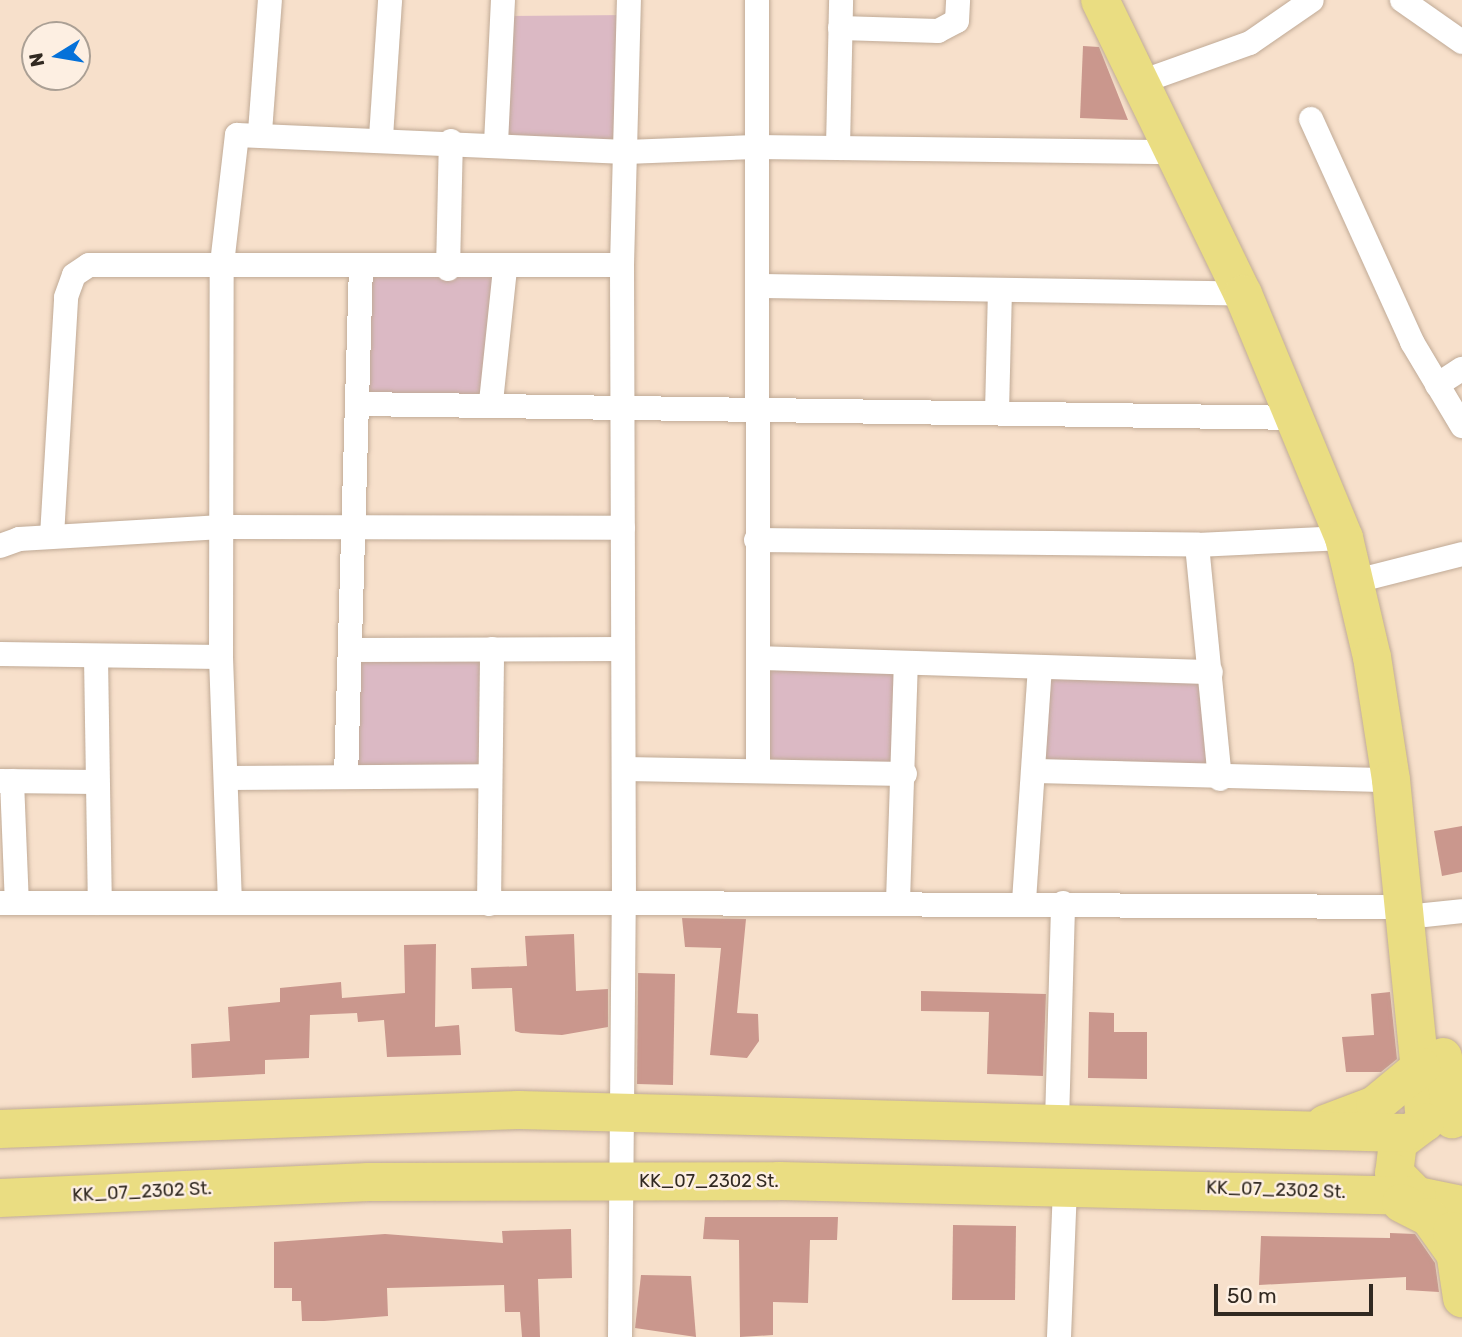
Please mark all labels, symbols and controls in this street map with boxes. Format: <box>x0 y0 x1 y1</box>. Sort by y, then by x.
north arrow <box>21 21 91 91</box>
text: N <box>24 51 49 69</box>
street label: KK_07_2302 St. <box>639 1170 779 1192</box>
street label: KK_07_2302 St. <box>1206 1177 1346 1203</box>
street label: KK_07_2302 St. <box>72 1178 212 1206</box>
scale bar <box>1217 1270 1376 1314</box>
text: 50 m <box>1227 1283 1277 1308</box>

